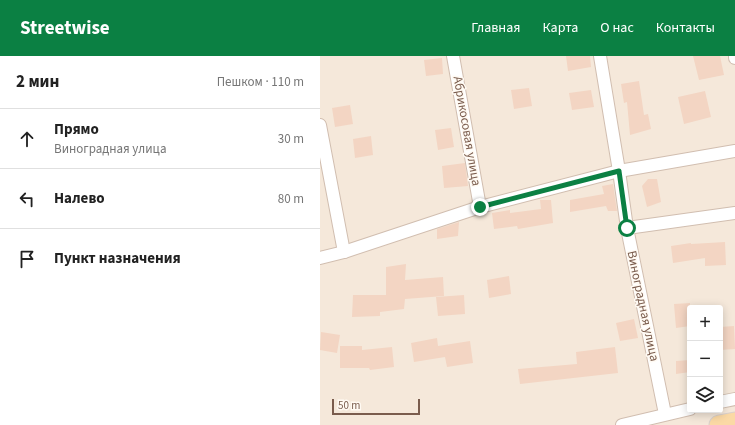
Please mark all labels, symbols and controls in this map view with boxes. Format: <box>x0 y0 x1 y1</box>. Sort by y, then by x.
text: Streetwise <box>20 15 110 42</box>
text: Главная <box>471 18 520 38</box>
text: Карта <box>542 18 578 38</box>
text: О нас <box>600 18 634 38</box>
text: Контакты <box>656 18 715 38</box>
text: 2 мин <box>16 70 59 94</box>
text: Пешком · 110 m <box>217 73 304 91</box>
street label: Абрикосовая улица <box>448 75 486 187</box>
text: Прямо <box>54 119 99 140</box>
icon: ahead <box>16 128 38 150</box>
text: 30 m <box>278 130 304 148</box>
text: Виноградная улица <box>54 140 166 158</box>
icon: left <box>16 188 38 210</box>
text: Налево <box>54 188 105 209</box>
text: 80 m <box>278 190 304 208</box>
route end <box>471 198 489 216</box>
route start <box>618 219 636 237</box>
icon: arrive <box>16 248 38 270</box>
text: Пункт назначения <box>54 248 181 269</box>
street label: Виноградная улица <box>623 249 663 363</box>
map controls <box>687 305 723 413</box>
button: + <box>687 305 723 341</box>
button: − <box>687 341 723 377</box>
button: layers <box>687 377 723 413</box>
scale bar <box>332 397 420 416</box>
text: 50 m <box>338 398 360 413</box>

